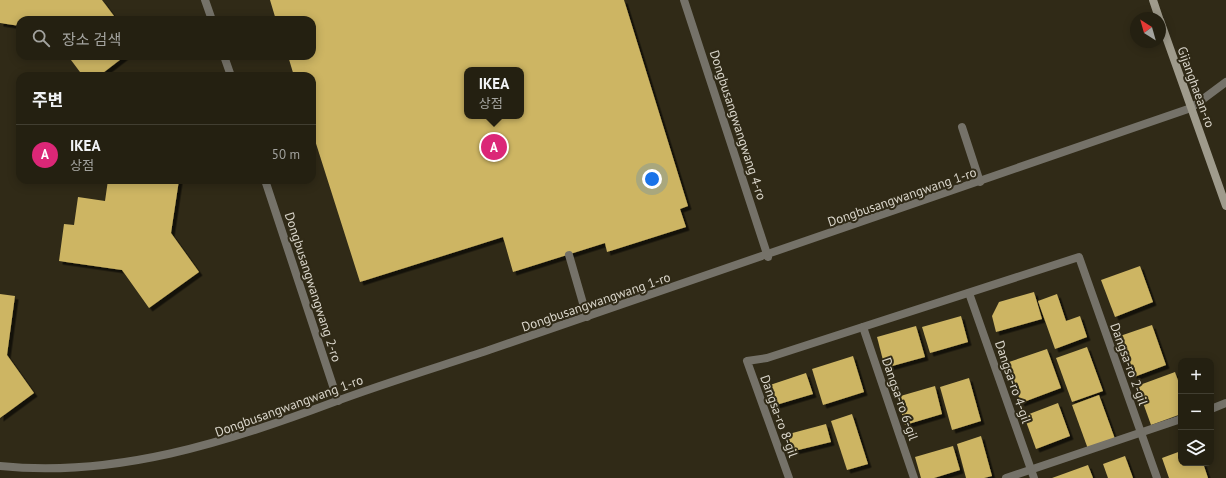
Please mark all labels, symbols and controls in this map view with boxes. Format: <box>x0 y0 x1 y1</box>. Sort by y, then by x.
north arrow <box>1130 12 1166 48</box>
search box <box>16 16 316 60</box>
icon: search <box>30 27 52 49</box>
text: 장소 검색 <box>62 30 121 49</box>
street label: Gijanghaean-ro <box>1173 44 1219 130</box>
street label: Dongbusangwangwang 4-ro <box>706 48 770 202</box>
popup <box>464 67 524 119</box>
text: IKEA <box>479 74 509 93</box>
text: 주변 <box>32 89 63 111</box>
text: 상점 <box>479 95 503 112</box>
pin: A <box>481 132 507 162</box>
text: IKEA <box>70 136 100 155</box>
text: A <box>41 146 49 163</box>
text: 50 m <box>272 146 300 163</box>
text: 상점 <box>70 157 94 174</box>
street label: Dongbusangwangwang 1-ro <box>825 163 979 230</box>
your location <box>642 169 662 189</box>
street label: Dongbusangwangwang 2-ro <box>281 210 345 364</box>
street label: Dongbusangwangwang 1-ro <box>519 268 673 335</box>
street label: Dangsa-ro 2-gil <box>1106 320 1152 408</box>
street label: Dangsa-ro 4-gil <box>991 338 1035 426</box>
street label: Dangsa-ro 6-gil <box>878 355 922 443</box>
map controls <box>1178 358 1214 466</box>
button: + <box>1178 358 1214 394</box>
street label: Dongbusangwangwang 1-ro <box>213 371 365 441</box>
street label: Dangsa-ro 8-gil <box>756 372 802 460</box>
button: − <box>1178 394 1214 430</box>
button: layers <box>1178 430 1214 466</box>

